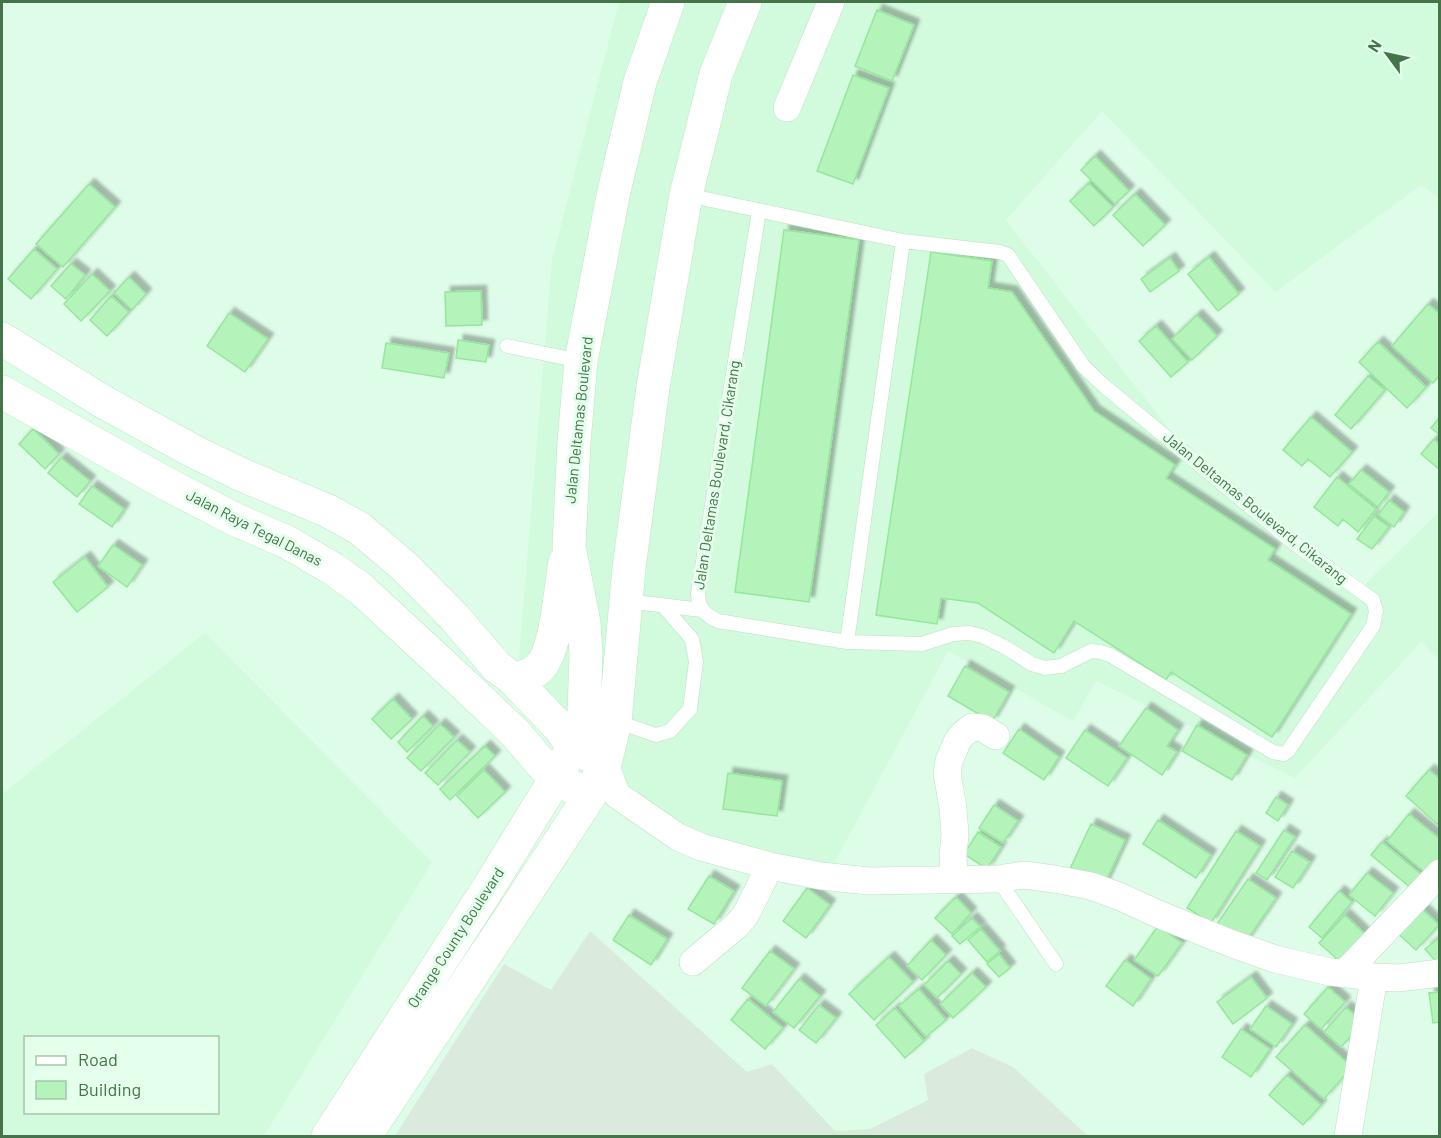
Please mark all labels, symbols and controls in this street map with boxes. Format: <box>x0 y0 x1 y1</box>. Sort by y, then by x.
north arrow <box>1357 24 1417 84</box>
text: N <box>1363 36 1385 55</box>
street label: Jalan Deltamas Boulevard <box>560 336 596 504</box>
street label: Jalan Deltamas Boulevard, Cikarang <box>689 359 743 591</box>
street label: Jalan Deltamas Boulevard, Cikarang <box>1160 427 1351 587</box>
street label: Jalan Raya Tegal Danas <box>183 485 325 569</box>
street label: Orange County Boulevard <box>403 864 507 1011</box>
legend <box>24 1036 219 1114</box>
text: Road <box>78 1048 118 1070</box>
text: Building <box>78 1078 141 1100</box>

